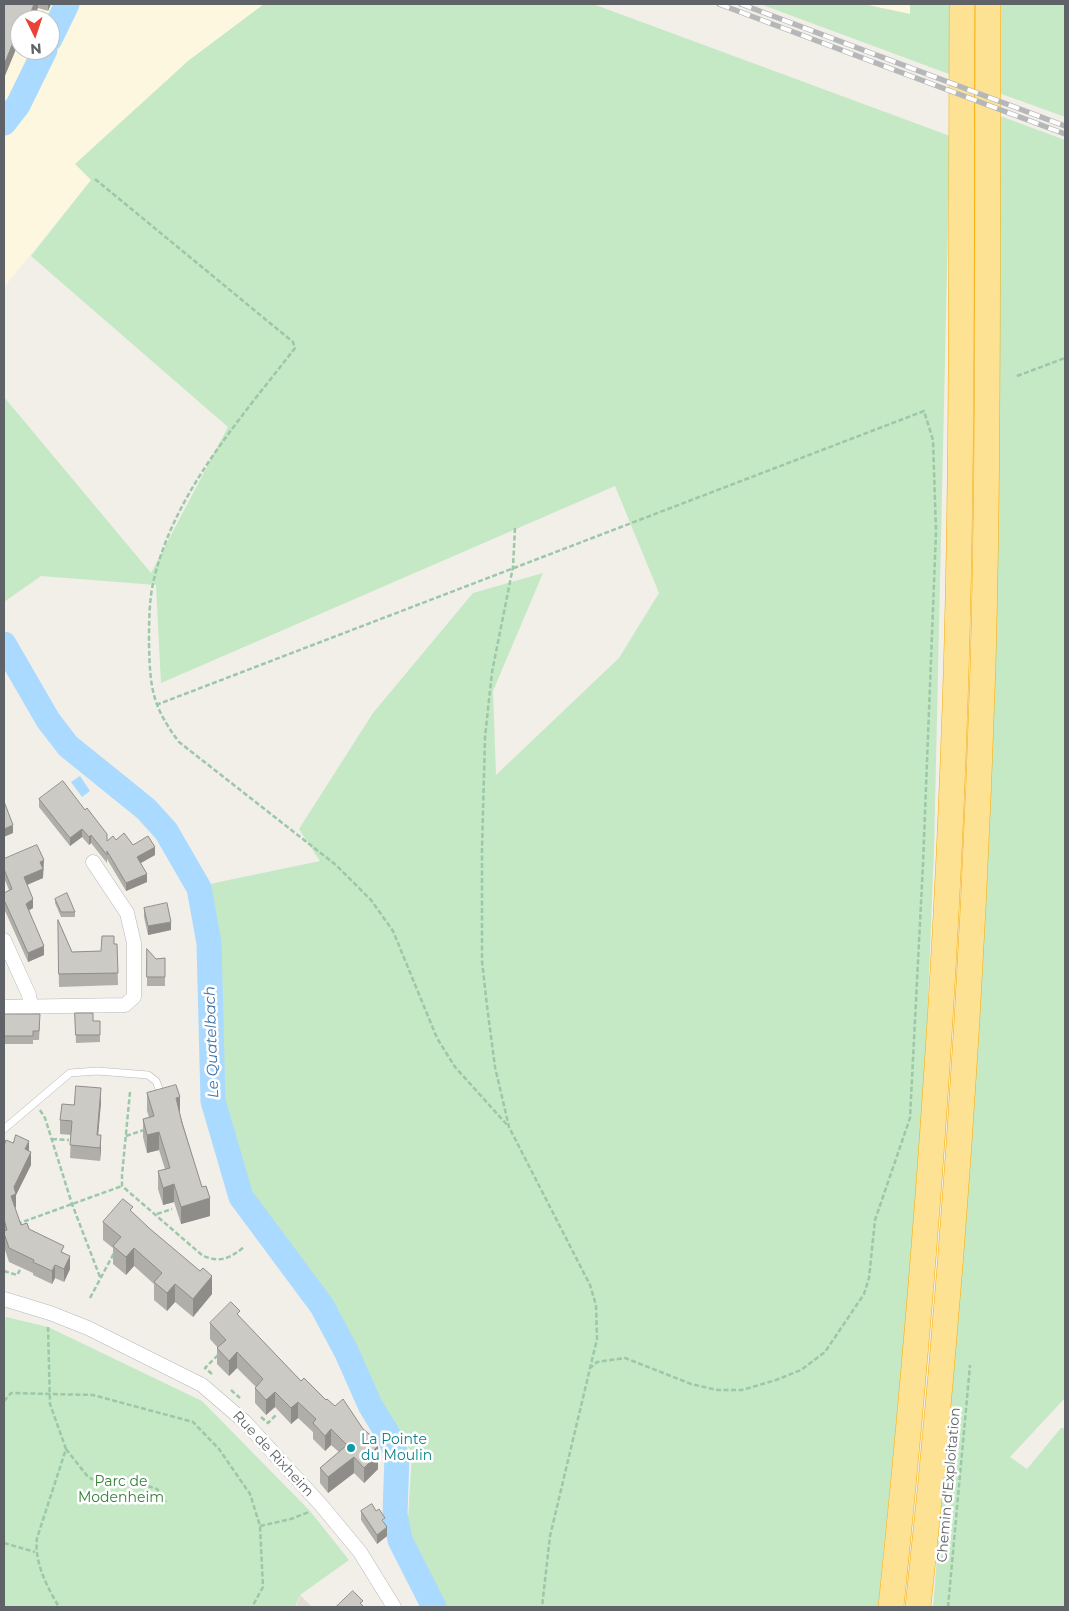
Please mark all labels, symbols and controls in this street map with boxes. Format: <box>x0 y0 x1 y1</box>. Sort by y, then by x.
north arrow <box>10 10 60 60</box>
text: N <box>30 40 42 58</box>
water label: Le Quatelbach <box>201 986 223 1098</box>
street label: Chemin d'Exploitation <box>934 1407 964 1563</box>
street label: Rue de Rixheim <box>229 1408 317 1500</box>
place label: La Pointe du Moulin <box>361 1432 432 1464</box>
marker: La Pointe du Moulin <box>345 1442 357 1454</box>
park label: Parc de Modenheim <box>78 1474 164 1506</box>

